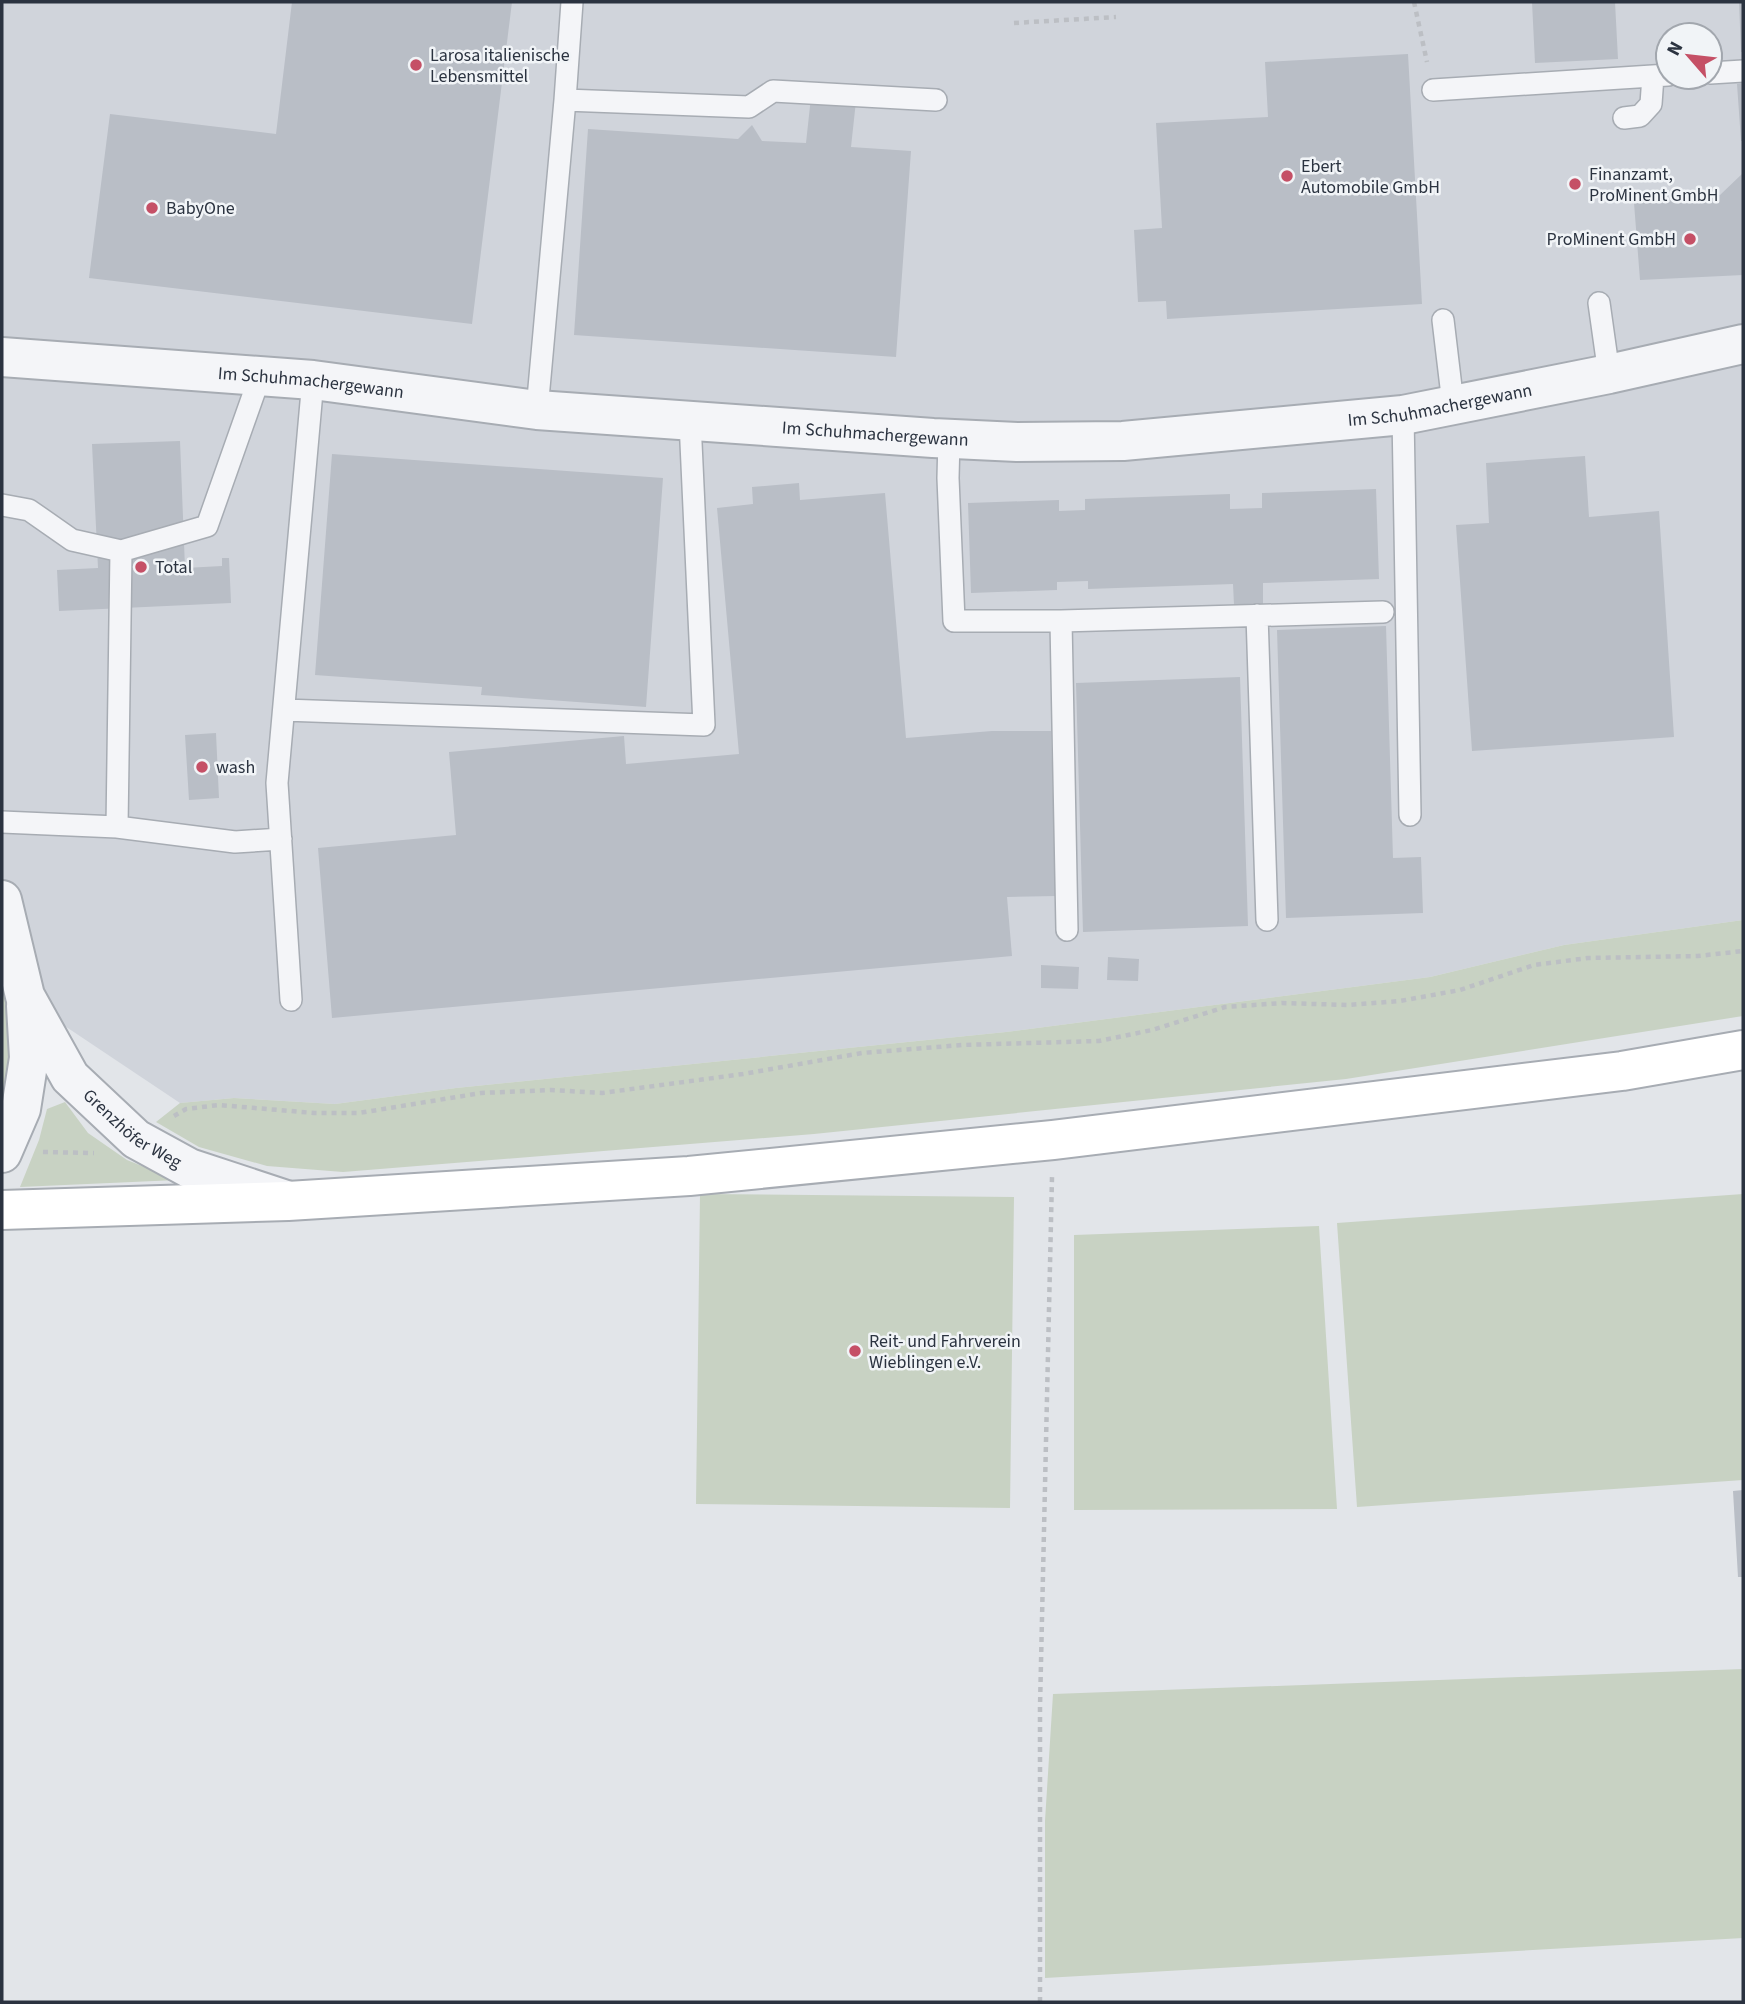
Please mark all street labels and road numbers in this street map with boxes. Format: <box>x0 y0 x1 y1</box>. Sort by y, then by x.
street label: Im Schuhmachergewann <box>217 361 405 405</box>
street label: Im Schuhmachergewann <box>1346 377 1534 433</box>
street label: Im Schuhmachergewann <box>781 415 969 452</box>
street label: Grenzhöfer Weg <box>78 1083 186 1174</box>

